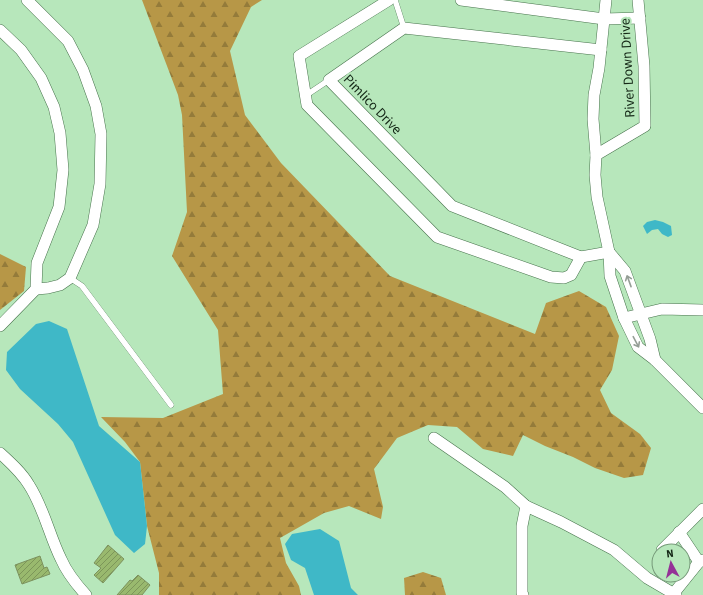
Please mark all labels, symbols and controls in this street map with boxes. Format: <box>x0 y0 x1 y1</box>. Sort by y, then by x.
street label: River Down Drive <box>615 18 641 118</box>
street label: Pimlico Drive <box>338 70 406 139</box>
one-way arrow <box>624 276 632 288</box>
one-way arrow <box>632 336 640 348</box>
north arrow <box>651 543 691 583</box>
text: N <box>665 546 674 561</box>

